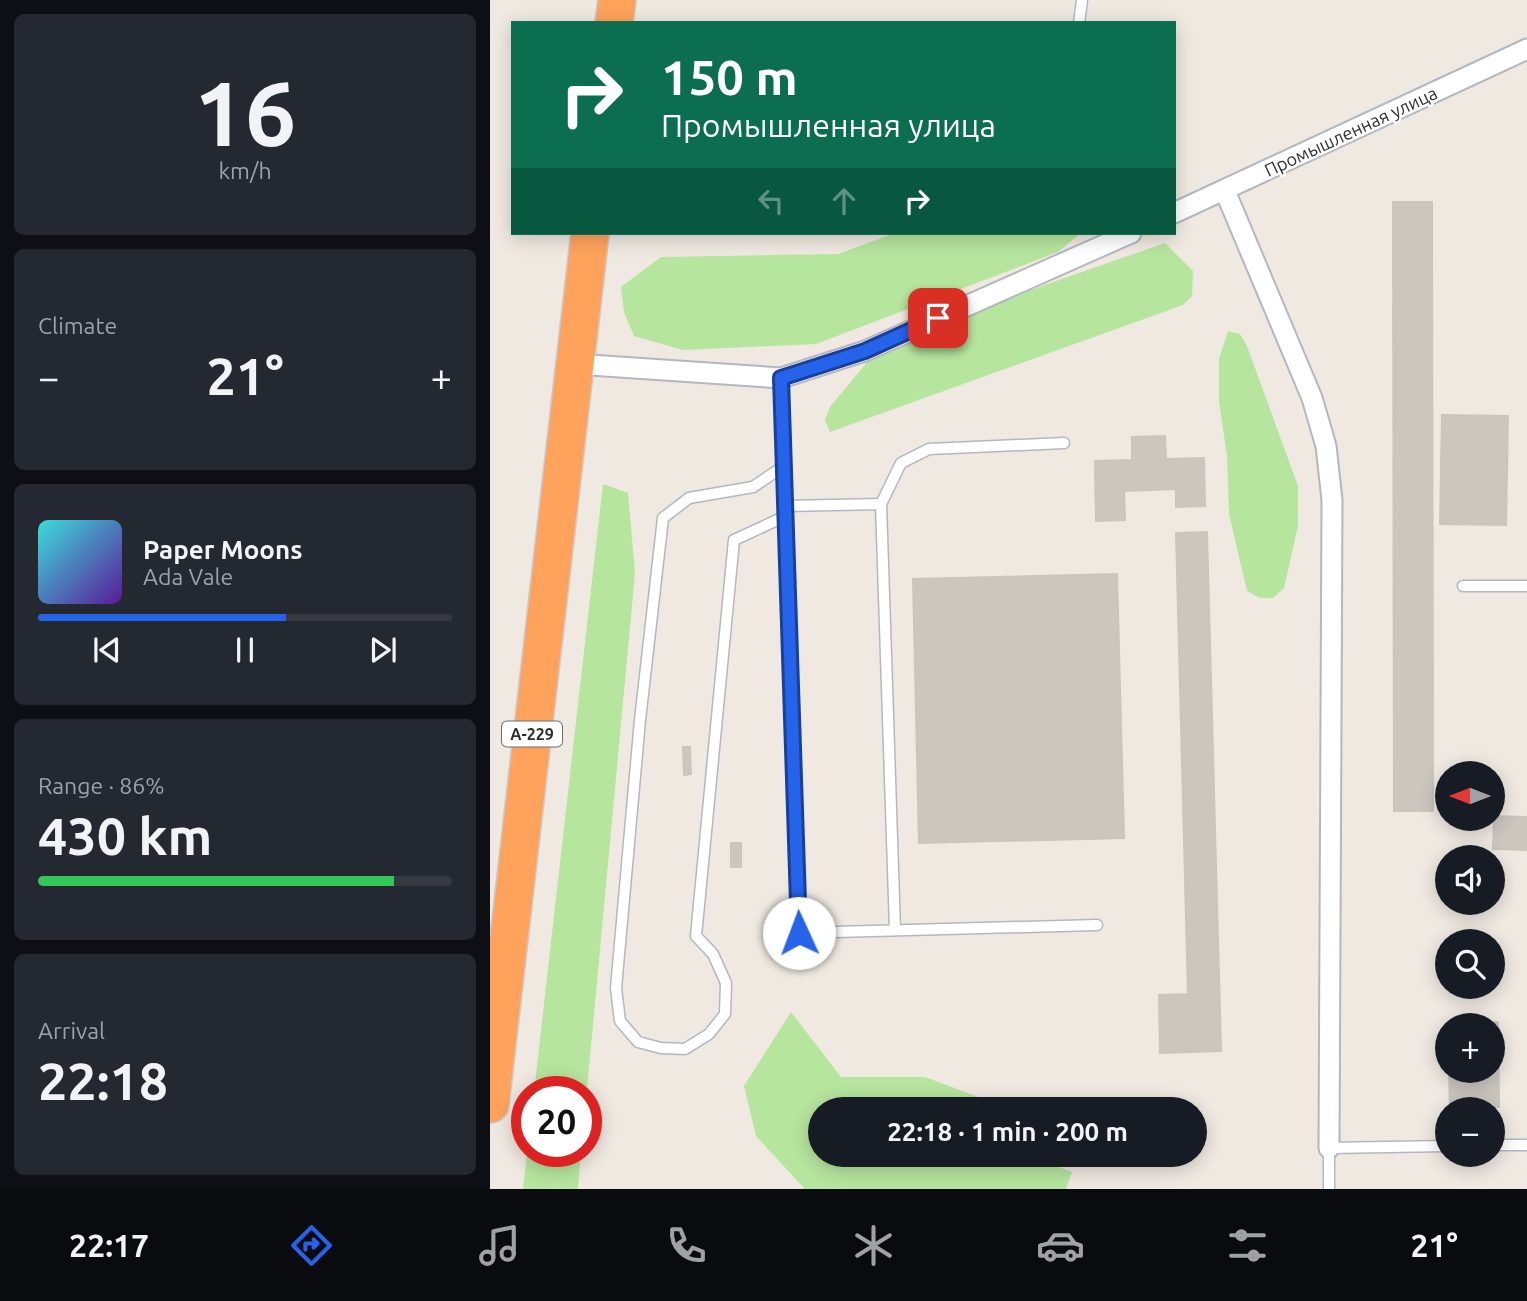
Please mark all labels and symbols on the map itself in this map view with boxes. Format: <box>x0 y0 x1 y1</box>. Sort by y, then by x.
street label: Промышленная улица <box>1261 82 1440 180</box>
pin <box>908 288 968 348</box>
road number: А-229 <box>502 722 562 747</box>
north arrow <box>1435 761 1505 831</box>
position arrow <box>762 896 836 970</box>
speed limit sign: 20 <box>511 1076 602 1167</box>

